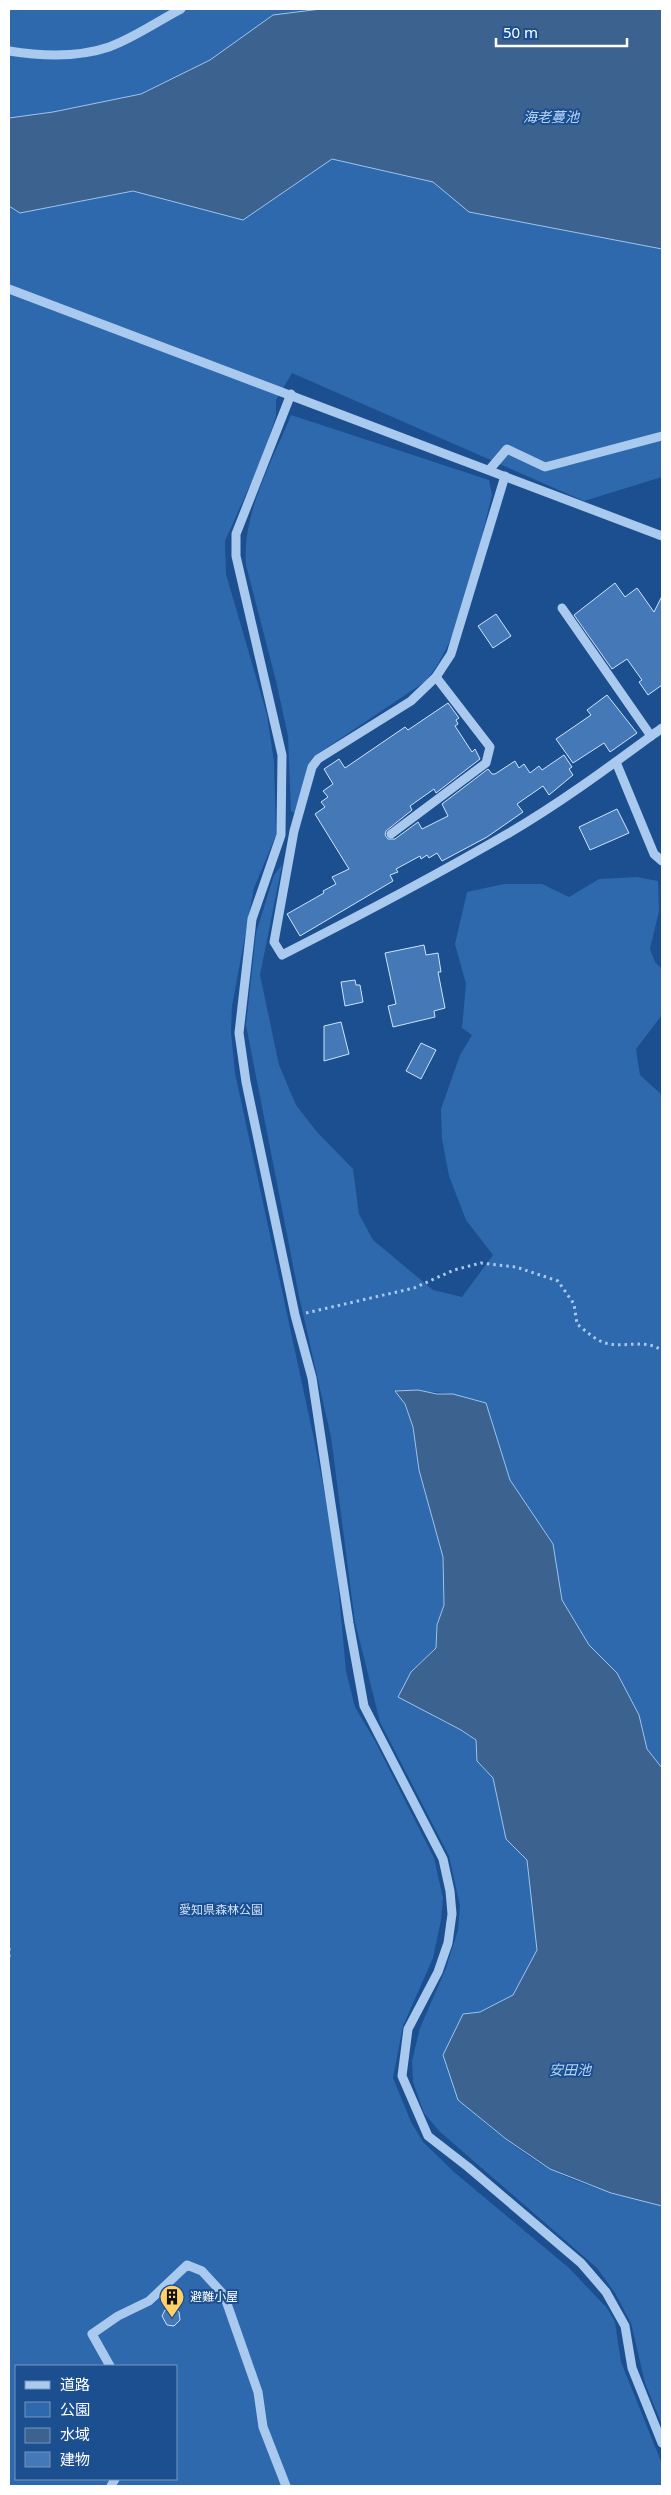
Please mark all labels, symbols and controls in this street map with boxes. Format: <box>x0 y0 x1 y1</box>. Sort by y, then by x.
scale bar <box>496 15 627 47</box>
text: 50 m <box>503 22 538 42</box>
water label: 海老蔓池 <box>523 107 581 126</box>
park label: 愛知県森林公園 <box>179 1901 263 1918</box>
water label: 安田池 <box>549 2060 593 2079</box>
building icon: 避難小屋 <box>159 2284 185 2318</box>
place label: 避難小屋 <box>190 2288 238 2305</box>
legend <box>15 2365 178 2480</box>
text: 道路 <box>60 2374 90 2394</box>
text: 公園 <box>60 2399 90 2419</box>
text: 水域 <box>60 2424 90 2444</box>
text: 建物 <box>60 2449 90 2469</box>

